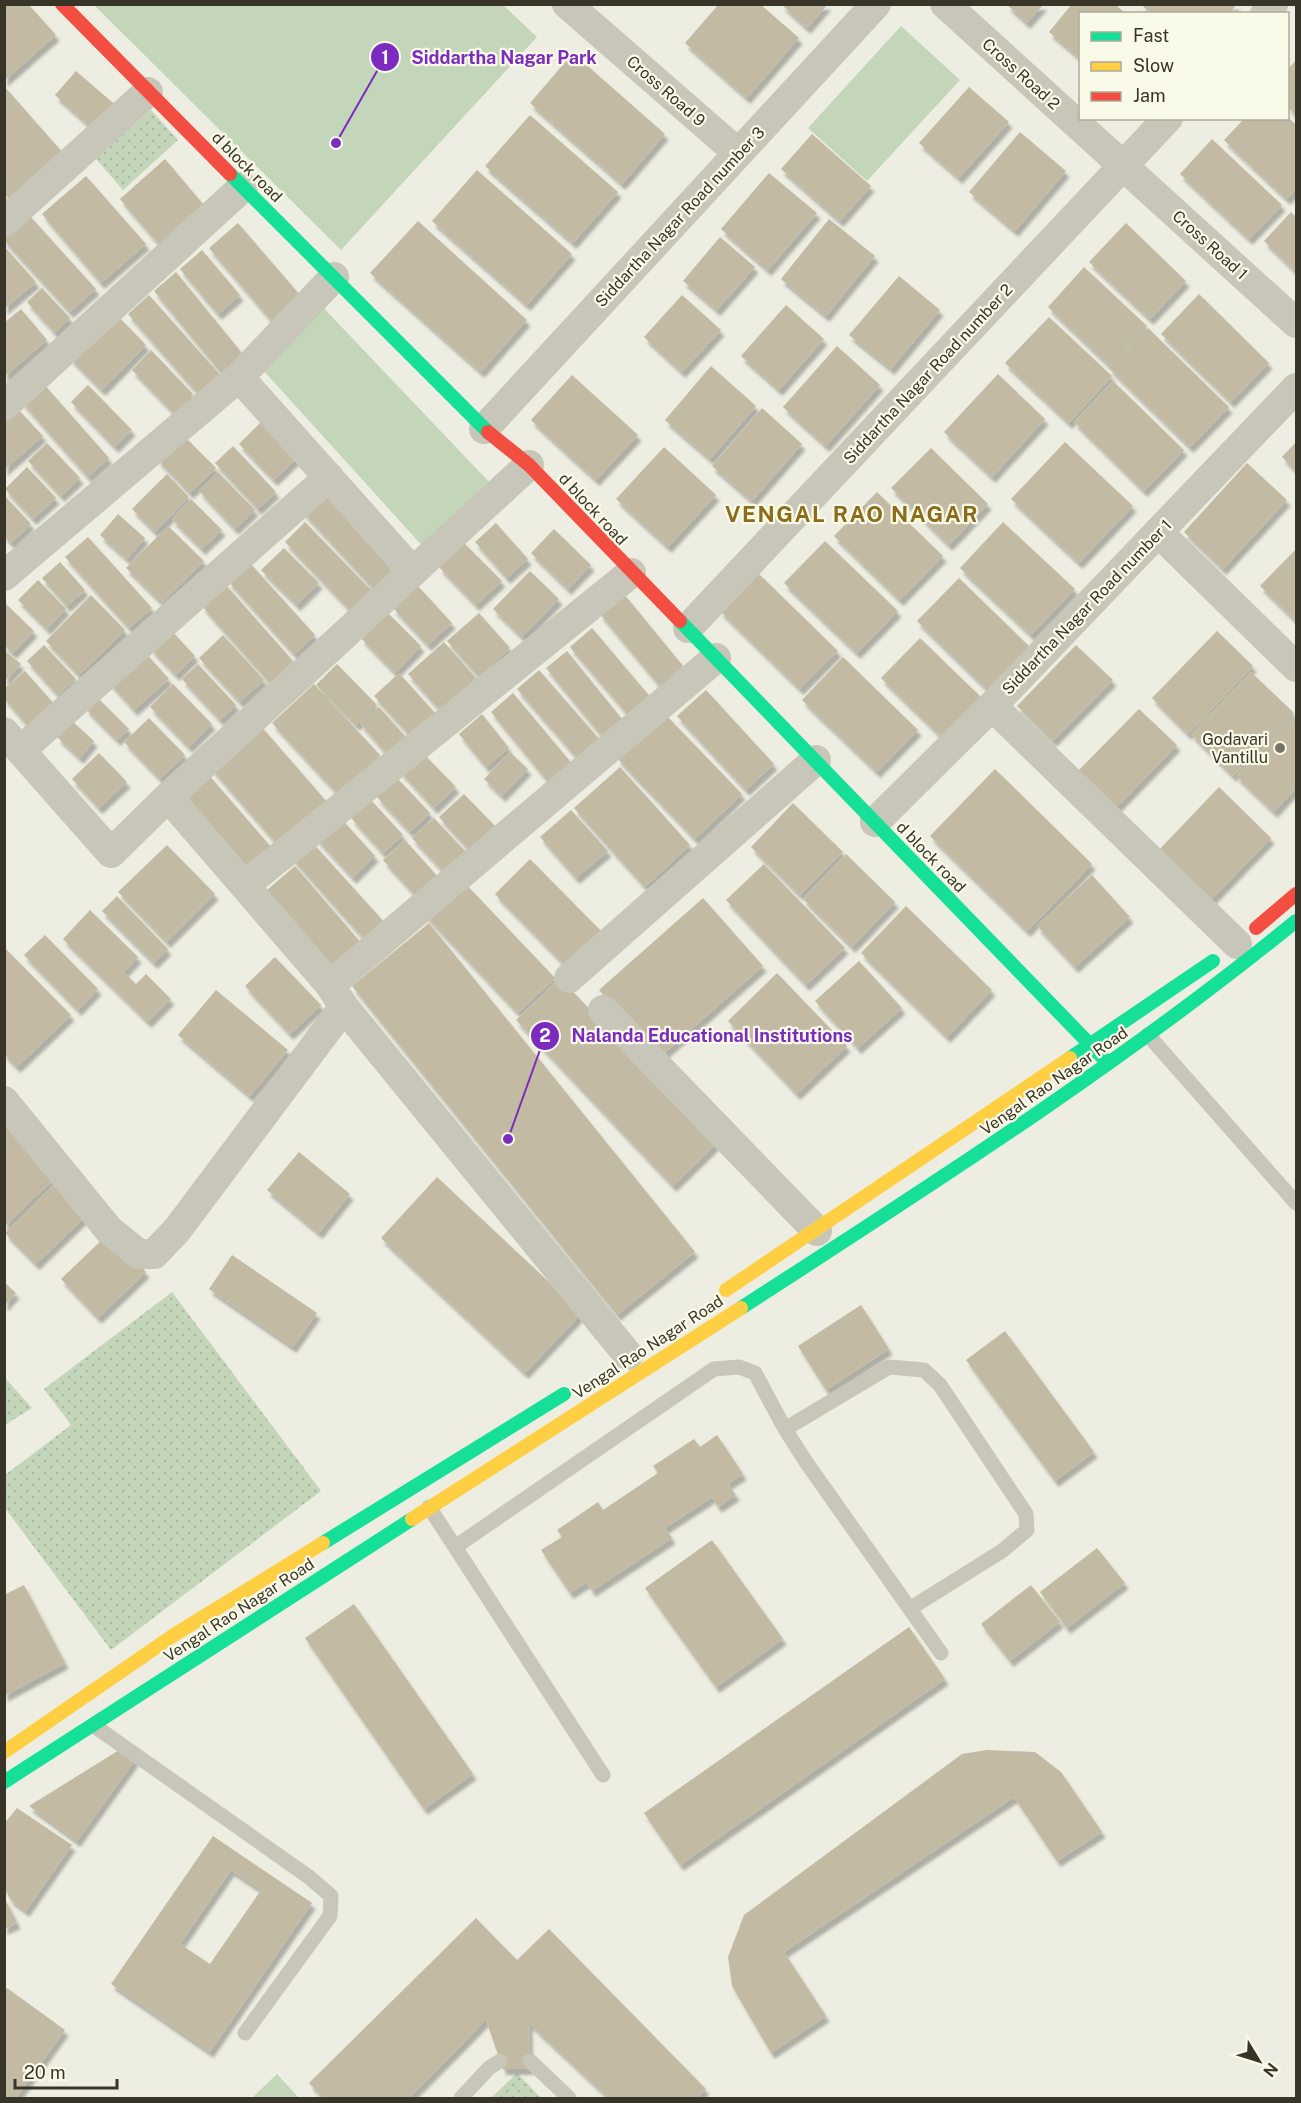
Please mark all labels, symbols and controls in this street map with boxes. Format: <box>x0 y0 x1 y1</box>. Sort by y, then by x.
legend <box>1079 12 1289 120</box>
text: Fast <box>1133 25 1169 46</box>
street label: Cross Road 2 <box>978 34 1064 114</box>
callout: Siddartha Nagar Park <box>370 39 609 75</box>
text: 1 <box>381 47 389 68</box>
text: Siddartha Nagar Park <box>411 47 597 68</box>
street label: Cross Road 9 <box>623 52 709 130</box>
text: Slow <box>1133 55 1174 76</box>
text: Jam <box>1133 85 1166 106</box>
street label: Siddartha Nagar Road number 3 <box>591 123 769 311</box>
street label: d block road <box>208 128 286 206</box>
street label: Cross Road 1 <box>1169 206 1251 284</box>
street label: Siddartha Nagar Road number 2 <box>840 280 1016 468</box>
street label: d block road <box>555 469 631 549</box>
district label: VENGAL RAO NAGAR <box>725 501 979 527</box>
street label: Siddartha Nagar Road number 1 <box>998 516 1176 698</box>
place label: Godavari Vantillu <box>1202 730 1268 767</box>
marker: Godavari Vantillu <box>1273 741 1287 755</box>
street label: d block road <box>892 818 970 896</box>
callout: Nalanda Educational Institutions <box>530 1018 865 1054</box>
street label: Vengal Rao Nagar Road <box>977 1023 1131 1139</box>
text: 2 <box>539 1025 551 1046</box>
text: Nalanda Educational Institutions <box>571 1025 853 1046</box>
street label: Vengal Rao Nagar Road <box>569 1291 727 1403</box>
street label: Vengal Rao Nagar Road <box>160 1554 318 1666</box>
north arrow <box>1229 2031 1289 2091</box>
scale bar <box>15 2052 117 2090</box>
text: N <box>1259 2059 1282 2081</box>
text: 20 m <box>24 2062 66 2083</box>

